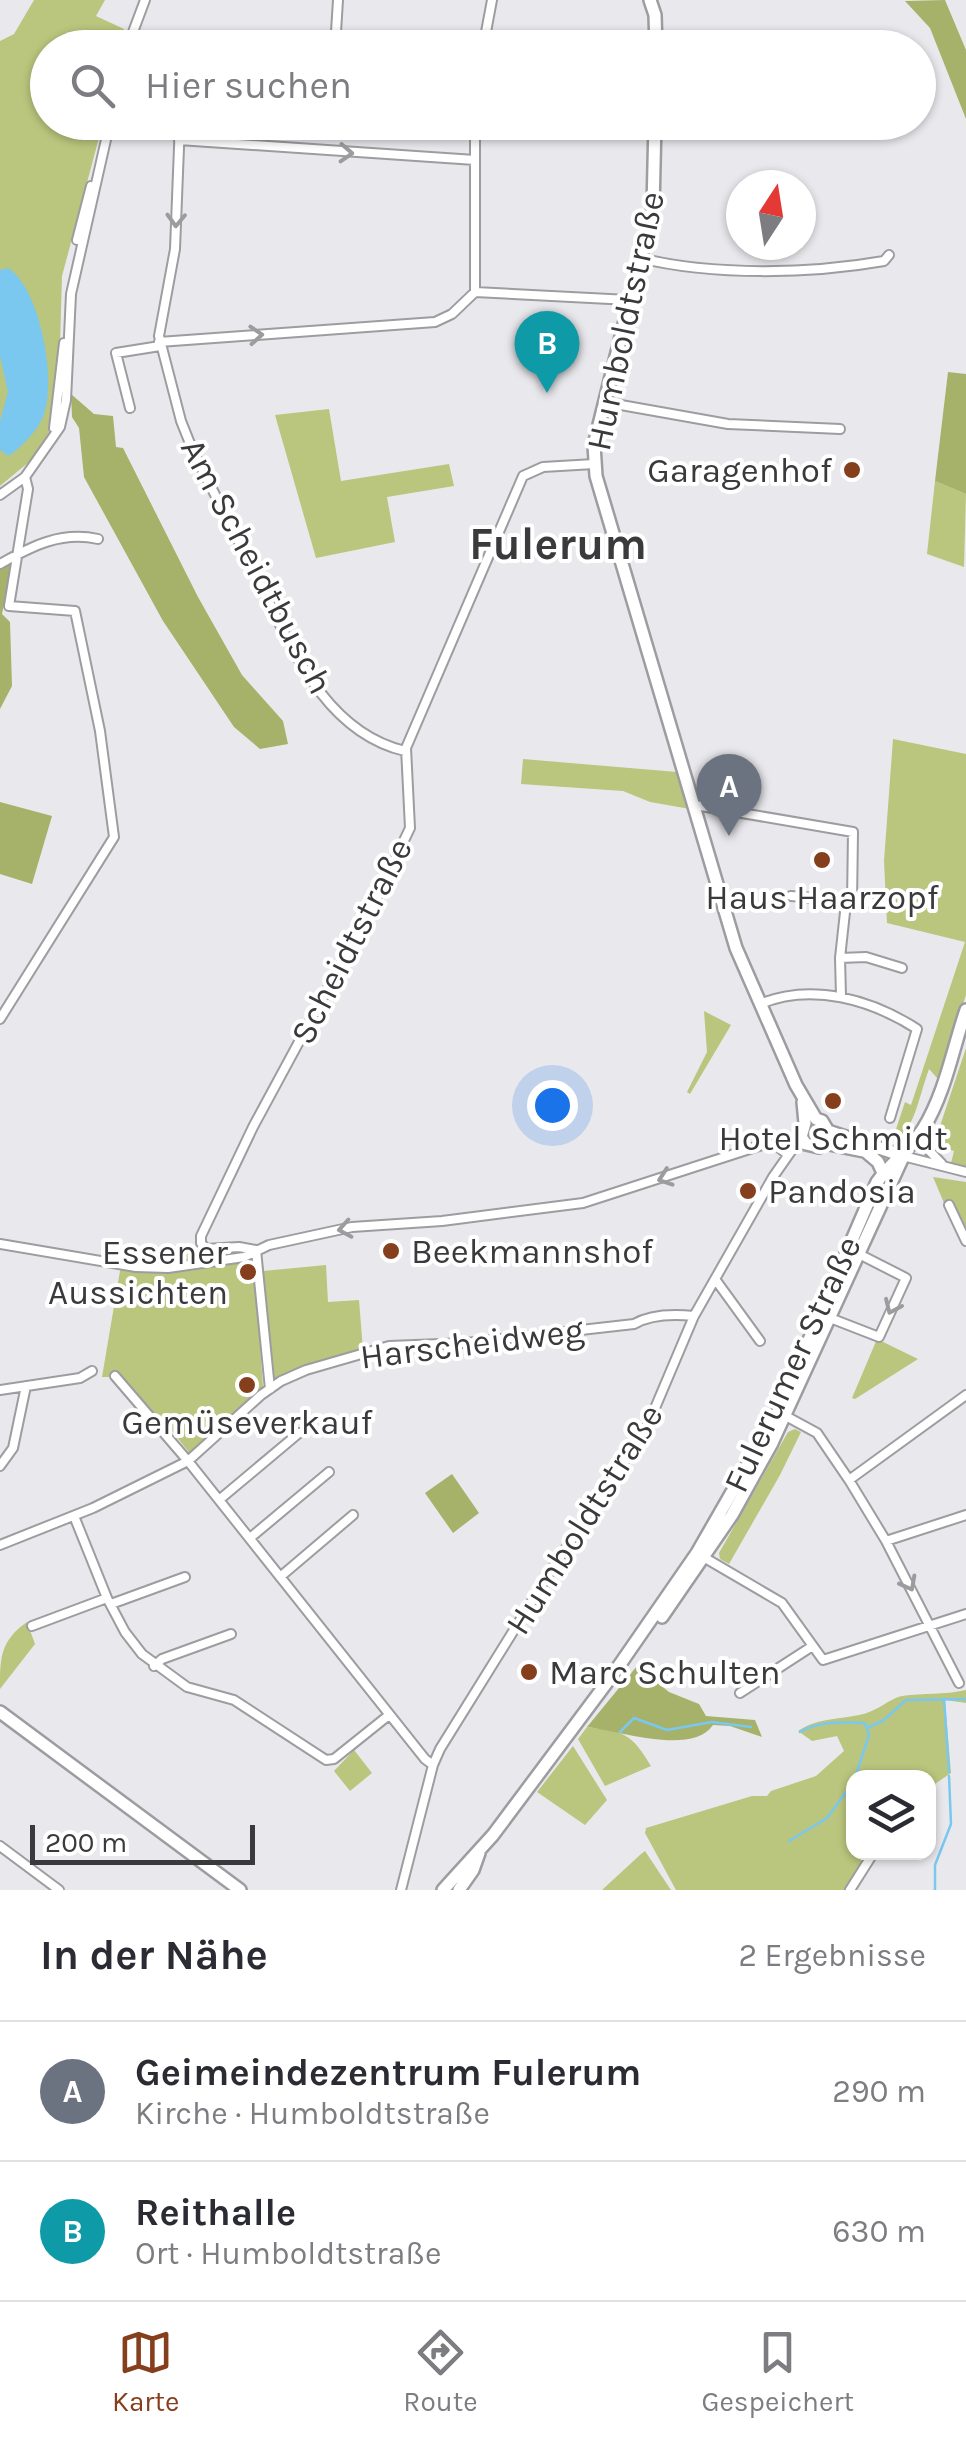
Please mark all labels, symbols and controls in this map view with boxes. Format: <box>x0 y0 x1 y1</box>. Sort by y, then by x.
search box <box>30 30 936 140</box>
icon: search <box>65 58 120 113</box>
text: Hier suchen <box>145 63 352 108</box>
one-way arrow <box>339 142 355 163</box>
north arrow <box>726 170 816 260</box>
street label: Humboldtstraße <box>578 188 673 454</box>
one-way arrow <box>166 212 187 228</box>
pin: B <box>514 310 580 393</box>
one-way arrow <box>249 324 265 346</box>
street label: Am Scheidtbusch <box>172 432 341 701</box>
place label: Garagenhof <box>647 450 833 491</box>
marker: Garagenhof <box>841 459 863 481</box>
district label: Fulerum <box>469 518 647 570</box>
pin: A <box>696 754 762 836</box>
street label: Scheidtstraße <box>282 831 421 1051</box>
marker: Haus Haarzopf <box>811 849 833 871</box>
place label: Haus Haarzopf <box>705 877 940 918</box>
your location <box>527 1080 578 1131</box>
marker: Hotel Schmidt <box>822 1090 844 1112</box>
place label: Hotel Schmidt <box>718 1118 948 1159</box>
one-way arrow <box>657 1166 674 1187</box>
place label: Pandosia <box>768 1171 916 1212</box>
marker: Pandosia <box>737 1180 759 1202</box>
one-way arrow <box>337 1218 353 1239</box>
street label: Fulerumer Straße <box>715 1230 870 1499</box>
place label: Beekmannshof <box>411 1231 654 1272</box>
place label: Essener Aussichten <box>48 1232 228 1313</box>
marker: Beekmannshof <box>380 1240 402 1262</box>
marker: Essener Aussichten <box>237 1261 259 1283</box>
one-way arrow <box>885 1297 905 1315</box>
street label: Harscheidweg <box>358 1309 587 1378</box>
marker: Gemüseverkauf <box>236 1374 258 1396</box>
street label: Humboldtstraße <box>497 1397 672 1642</box>
place label: Gemüseverkauf <box>121 1402 374 1443</box>
one-way arrow <box>897 1574 916 1592</box>
place label: Marc Schulten <box>549 1652 781 1693</box>
marker: Marc Schulten <box>518 1661 540 1683</box>
map controls <box>846 1770 936 1860</box>
button: layers <box>846 1770 936 1860</box>
scale bar <box>30 1820 255 1864</box>
text: 200 m <box>45 1826 127 1859</box>
text: In der Nähe <box>40 1930 268 1980</box>
text: 2 Ergebnisse <box>738 1937 926 1974</box>
text: Geimeindezentrum Fulerum <box>135 2050 641 2095</box>
text: A <box>62 2073 83 2110</box>
text: 290 m <box>832 2073 926 2110</box>
text: Kirche · Humboldtstraße <box>135 2095 490 2132</box>
text: Reithalle <box>135 2190 296 2235</box>
text: B <box>62 2213 83 2250</box>
text: 630 m <box>832 2213 926 2250</box>
text: Ort · Humboldtstraße <box>135 2235 441 2272</box>
tab: Karte <box>112 2325 179 2418</box>
tab: Route <box>403 2325 478 2418</box>
tab: Gespeichert <box>701 2325 854 2418</box>

